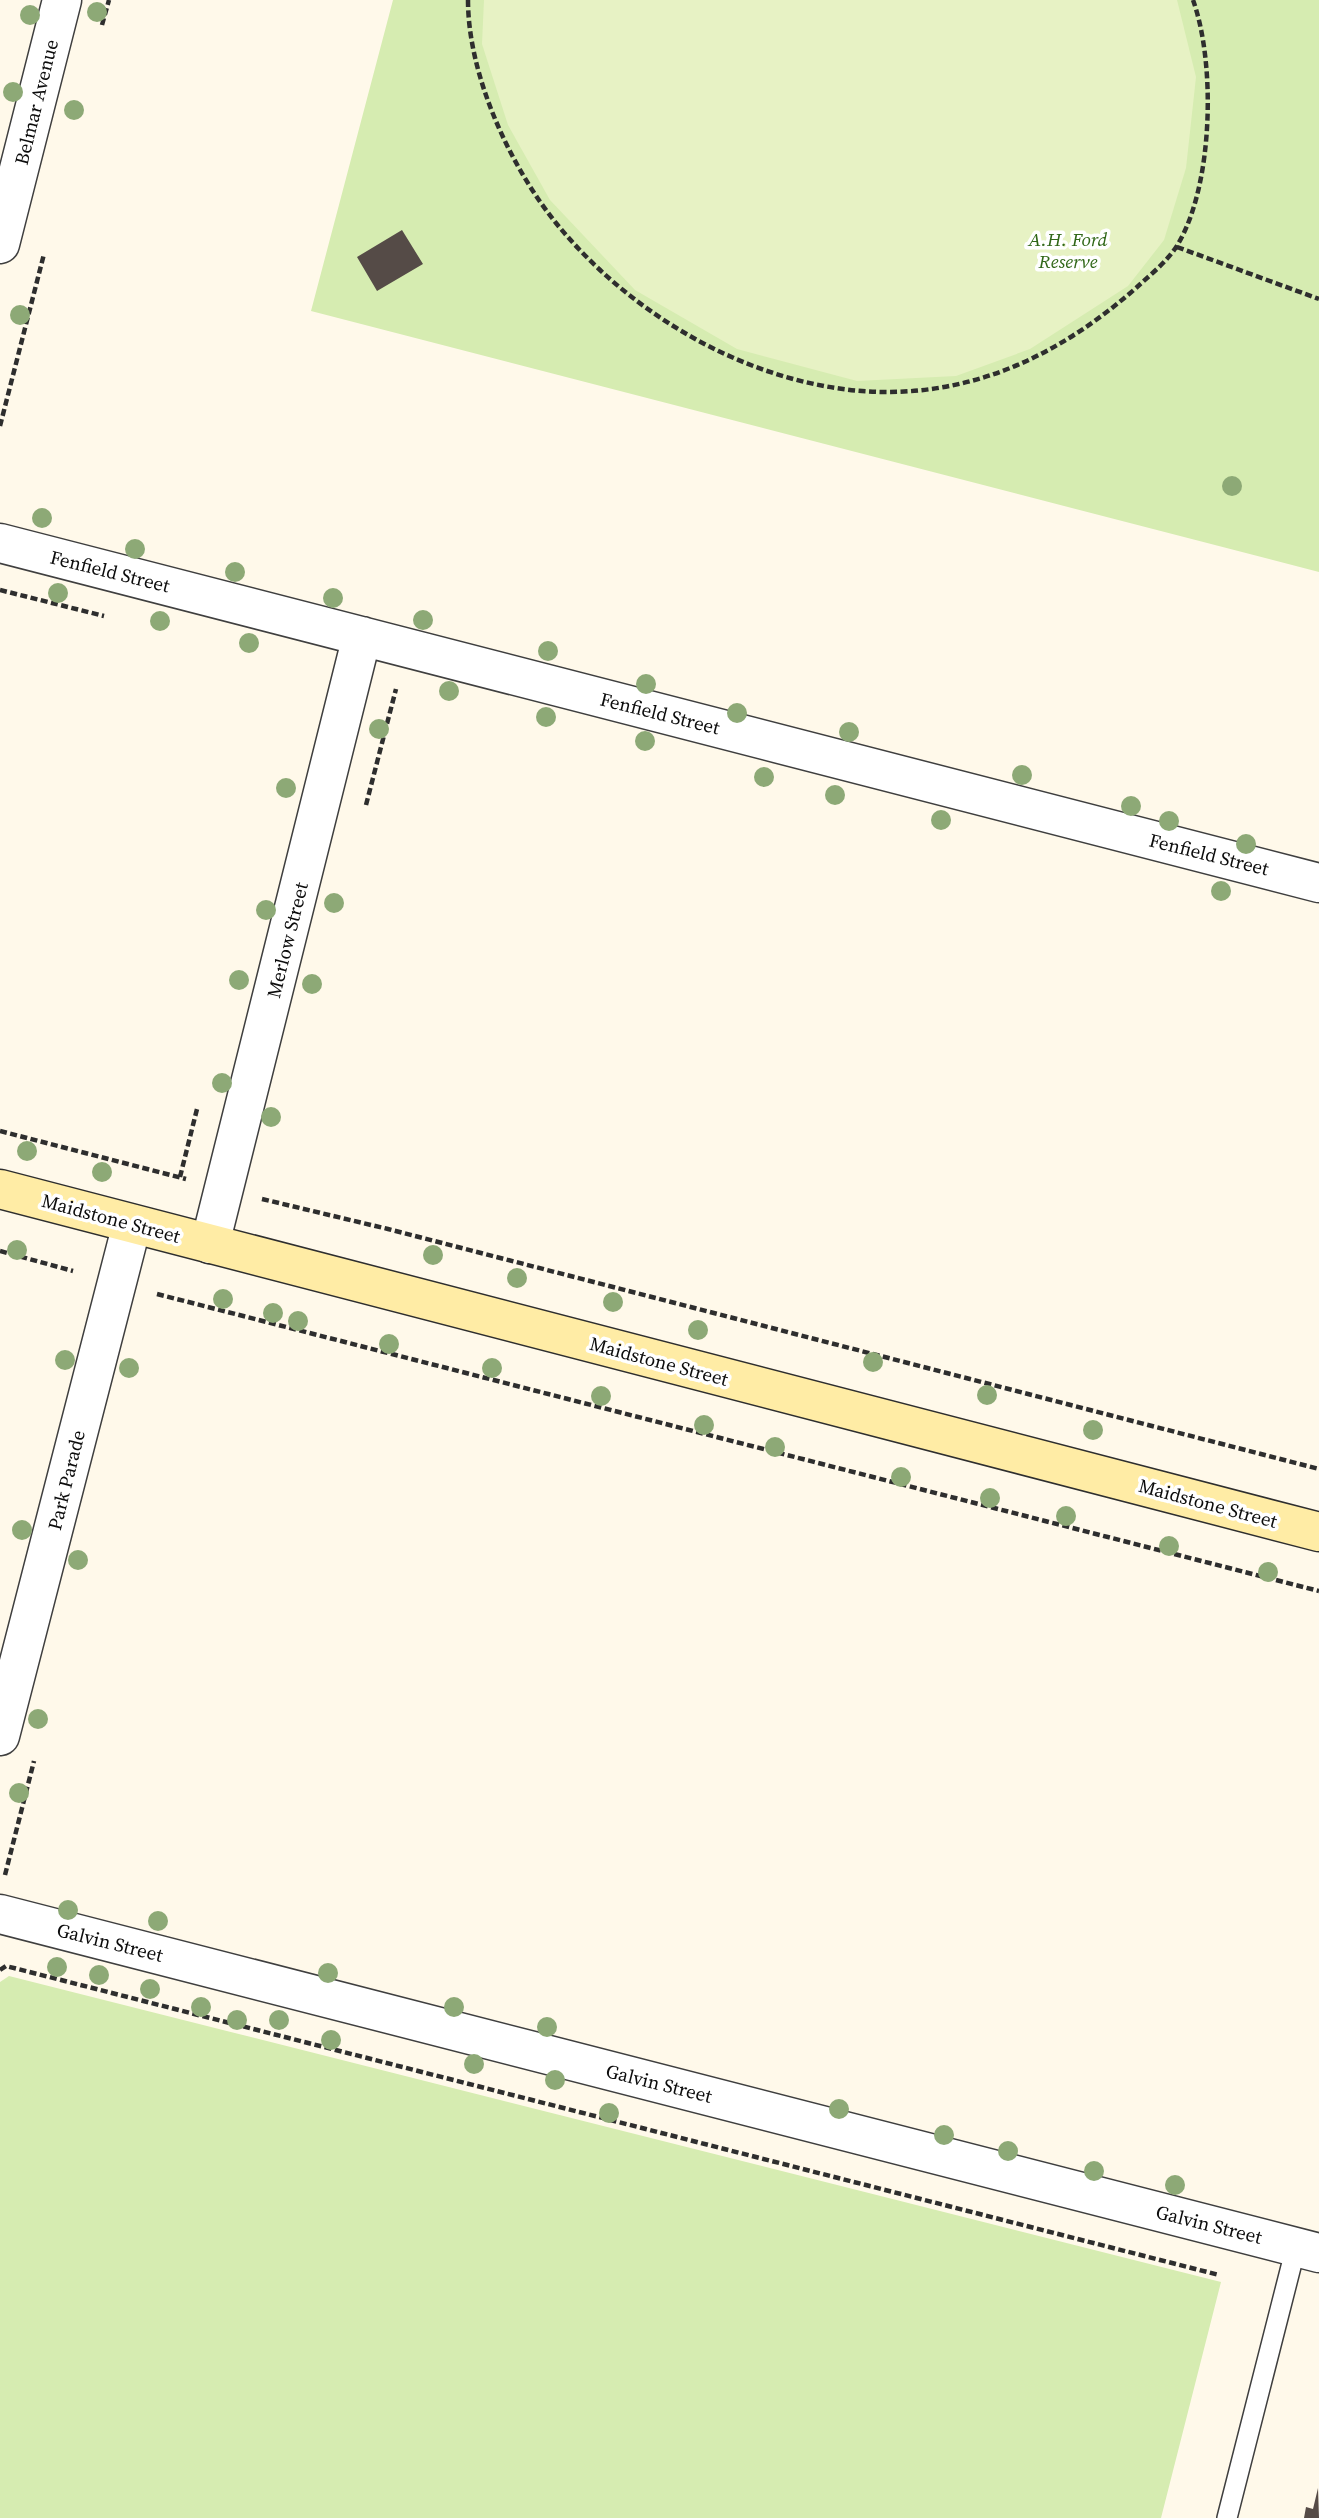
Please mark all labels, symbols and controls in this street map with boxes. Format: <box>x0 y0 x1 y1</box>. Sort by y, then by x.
street label: Belmar Avenue <box>8 36 64 168</box>
park label: A.H. Ford Reserve <box>1028 226 1108 274</box>
street label: Fenfield Street <box>47 544 173 599</box>
street label: Fenfield Street <box>597 686 723 741</box>
street label: Fenfield Street <box>1146 827 1272 882</box>
street label: Merlow Street <box>260 879 314 1001</box>
street label: Maidstone Street <box>39 1187 184 1249</box>
street label: Maidstone Street <box>587 1330 732 1392</box>
street label: Park Parade <box>41 1427 91 1533</box>
street label: Maidstone Street <box>1136 1472 1281 1534</box>
street label: Galvin Street <box>54 1916 167 1968</box>
street label: Galvin Street <box>603 2057 716 2109</box>
street label: Galvin Street <box>1153 2198 1266 2250</box>

